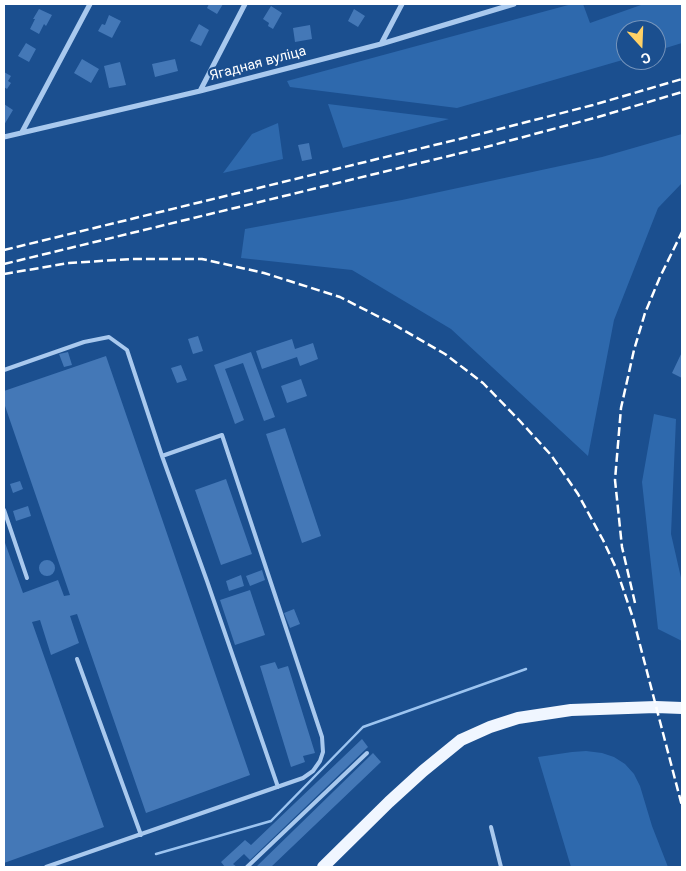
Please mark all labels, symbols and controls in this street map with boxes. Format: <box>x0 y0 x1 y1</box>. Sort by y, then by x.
north arrow <box>616 20 666 70</box>
street label: Ягадная вуліца <box>208 43 308 85</box>
text: С <box>639 49 653 67</box>

